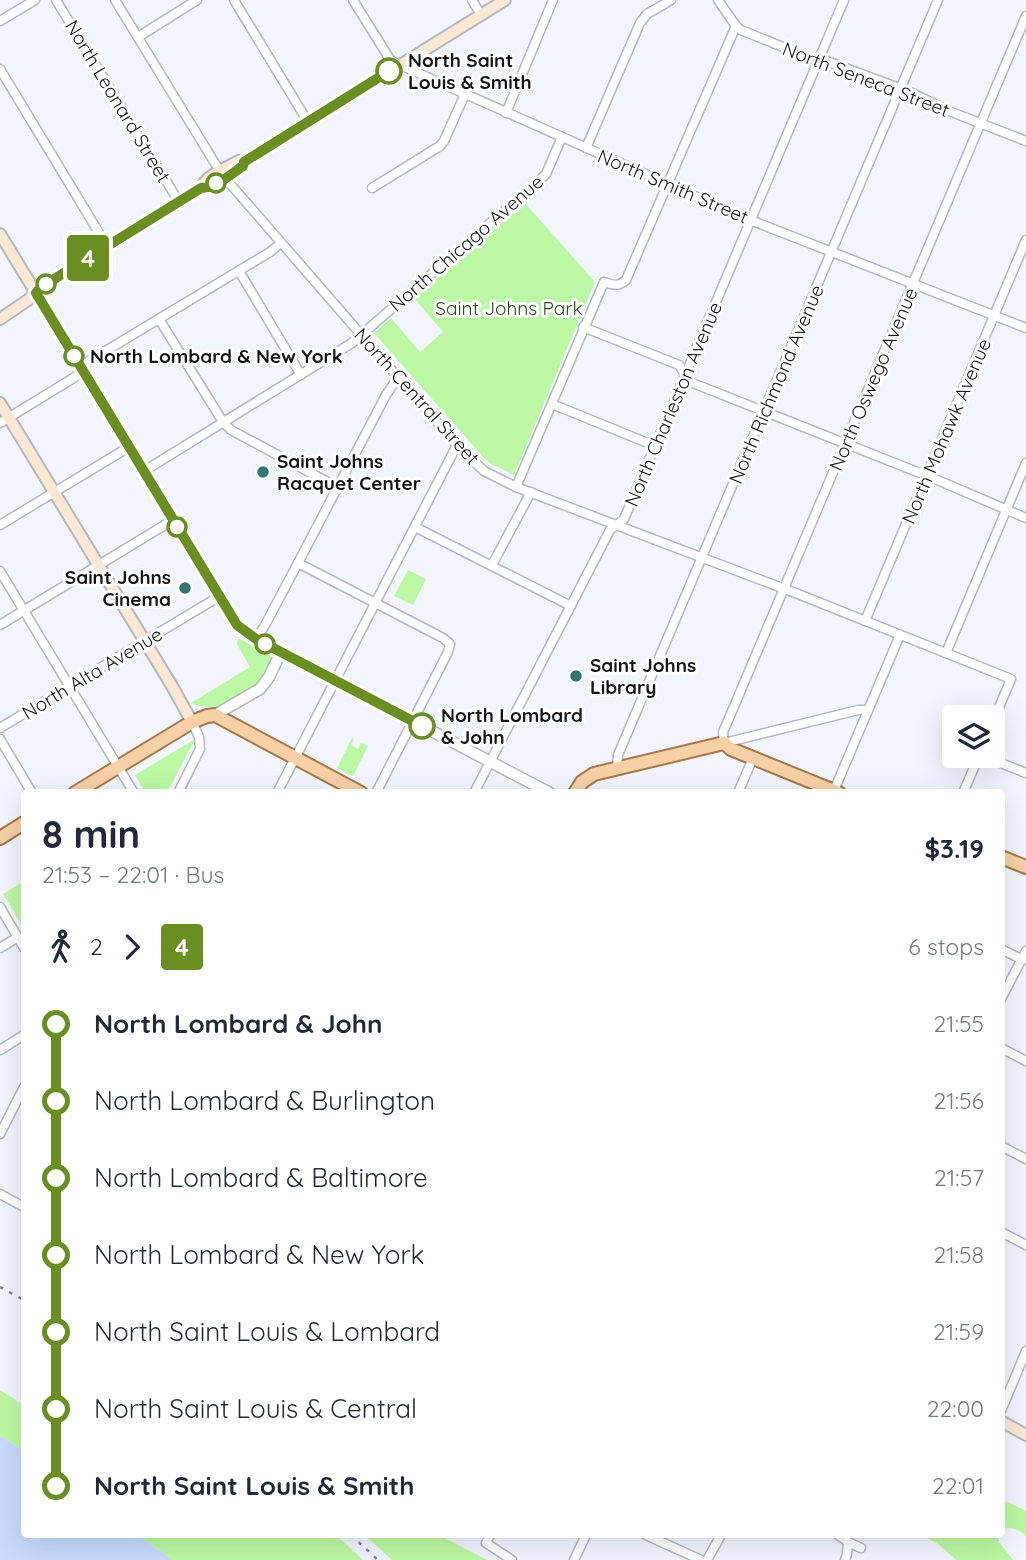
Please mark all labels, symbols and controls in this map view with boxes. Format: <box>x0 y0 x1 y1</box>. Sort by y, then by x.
street label: North Leonard Street <box>60 15 176 187</box>
street label: North Seneca Street <box>779 36 953 122</box>
place label: North Saint Louis & Smith <box>408 48 532 94</box>
marker: North Saint Louis & Smith <box>376 58 402 84</box>
street label: North Smith Street <box>594 143 752 229</box>
street label: North Chicago Avenue <box>384 169 548 317</box>
unlabelled marker <box>206 173 226 193</box>
line badge: 4 <box>65 235 111 281</box>
text: 4 <box>81 243 95 273</box>
unlabelled marker <box>36 274 56 294</box>
street label: North Richmond Avenue <box>723 281 829 487</box>
street label: North Oswego Avenue <box>824 284 922 474</box>
park label: Saint Johns Park <box>435 296 583 320</box>
street label: North Charleston Avenue <box>619 298 727 510</box>
street label: North Central Street <box>349 323 485 469</box>
street label: North Mohawk Avenue <box>896 335 996 527</box>
place label: North Lombard & New York <box>90 344 343 368</box>
marker: North Lombard & New York <box>64 346 84 366</box>
place label: Saint Johns Racquet Center <box>277 449 421 495</box>
marker: Saint Johns Racquet Center <box>255 464 271 480</box>
unlabelled marker <box>167 517 187 537</box>
place label: Saint Johns Cinema <box>65 565 171 611</box>
marker: Saint Johns Cinema <box>177 580 193 596</box>
street label: North Alta Avenue <box>17 622 167 724</box>
unlabelled marker <box>255 634 275 654</box>
place label: Saint Johns Library <box>590 653 696 699</box>
marker: Saint Johns Library <box>568 668 584 684</box>
place label: North Lombard & John <box>441 703 583 749</box>
map controls <box>942 705 1005 768</box>
button: layers <box>942 705 1005 768</box>
marker: North Lombard & John <box>409 713 435 739</box>
text: 8 min <box>42 810 140 858</box>
text: $3.19 <box>924 832 984 865</box>
text: 21:53 – 22:01 · Bus <box>42 860 224 889</box>
icon: walk <box>42 928 80 966</box>
icon: forward <box>113 928 151 966</box>
text: 2 <box>90 932 103 961</box>
text: 4 <box>175 932 189 962</box>
text: 6 stops <box>908 932 984 961</box>
text: North Lombard & John <box>94 1007 383 1040</box>
text: 21:55 <box>933 1009 984 1038</box>
text: North Lombard & Burlington <box>94 1084 435 1117</box>
text: 21:56 <box>934 1086 984 1115</box>
text: North Lombard & Baltimore <box>94 1161 428 1194</box>
text: 21:57 <box>934 1163 984 1192</box>
text: North Lombard & New York <box>94 1238 425 1271</box>
text: 21:58 <box>933 1240 984 1269</box>
text: North Saint Louis & Lombard <box>94 1315 440 1348</box>
text: 21:59 <box>933 1317 984 1346</box>
text: North Saint Louis & Central <box>94 1392 417 1425</box>
text: 22:00 <box>927 1394 984 1423</box>
text: North Saint Louis & Smith <box>94 1469 414 1502</box>
text: 22:01 <box>932 1471 984 1500</box>

